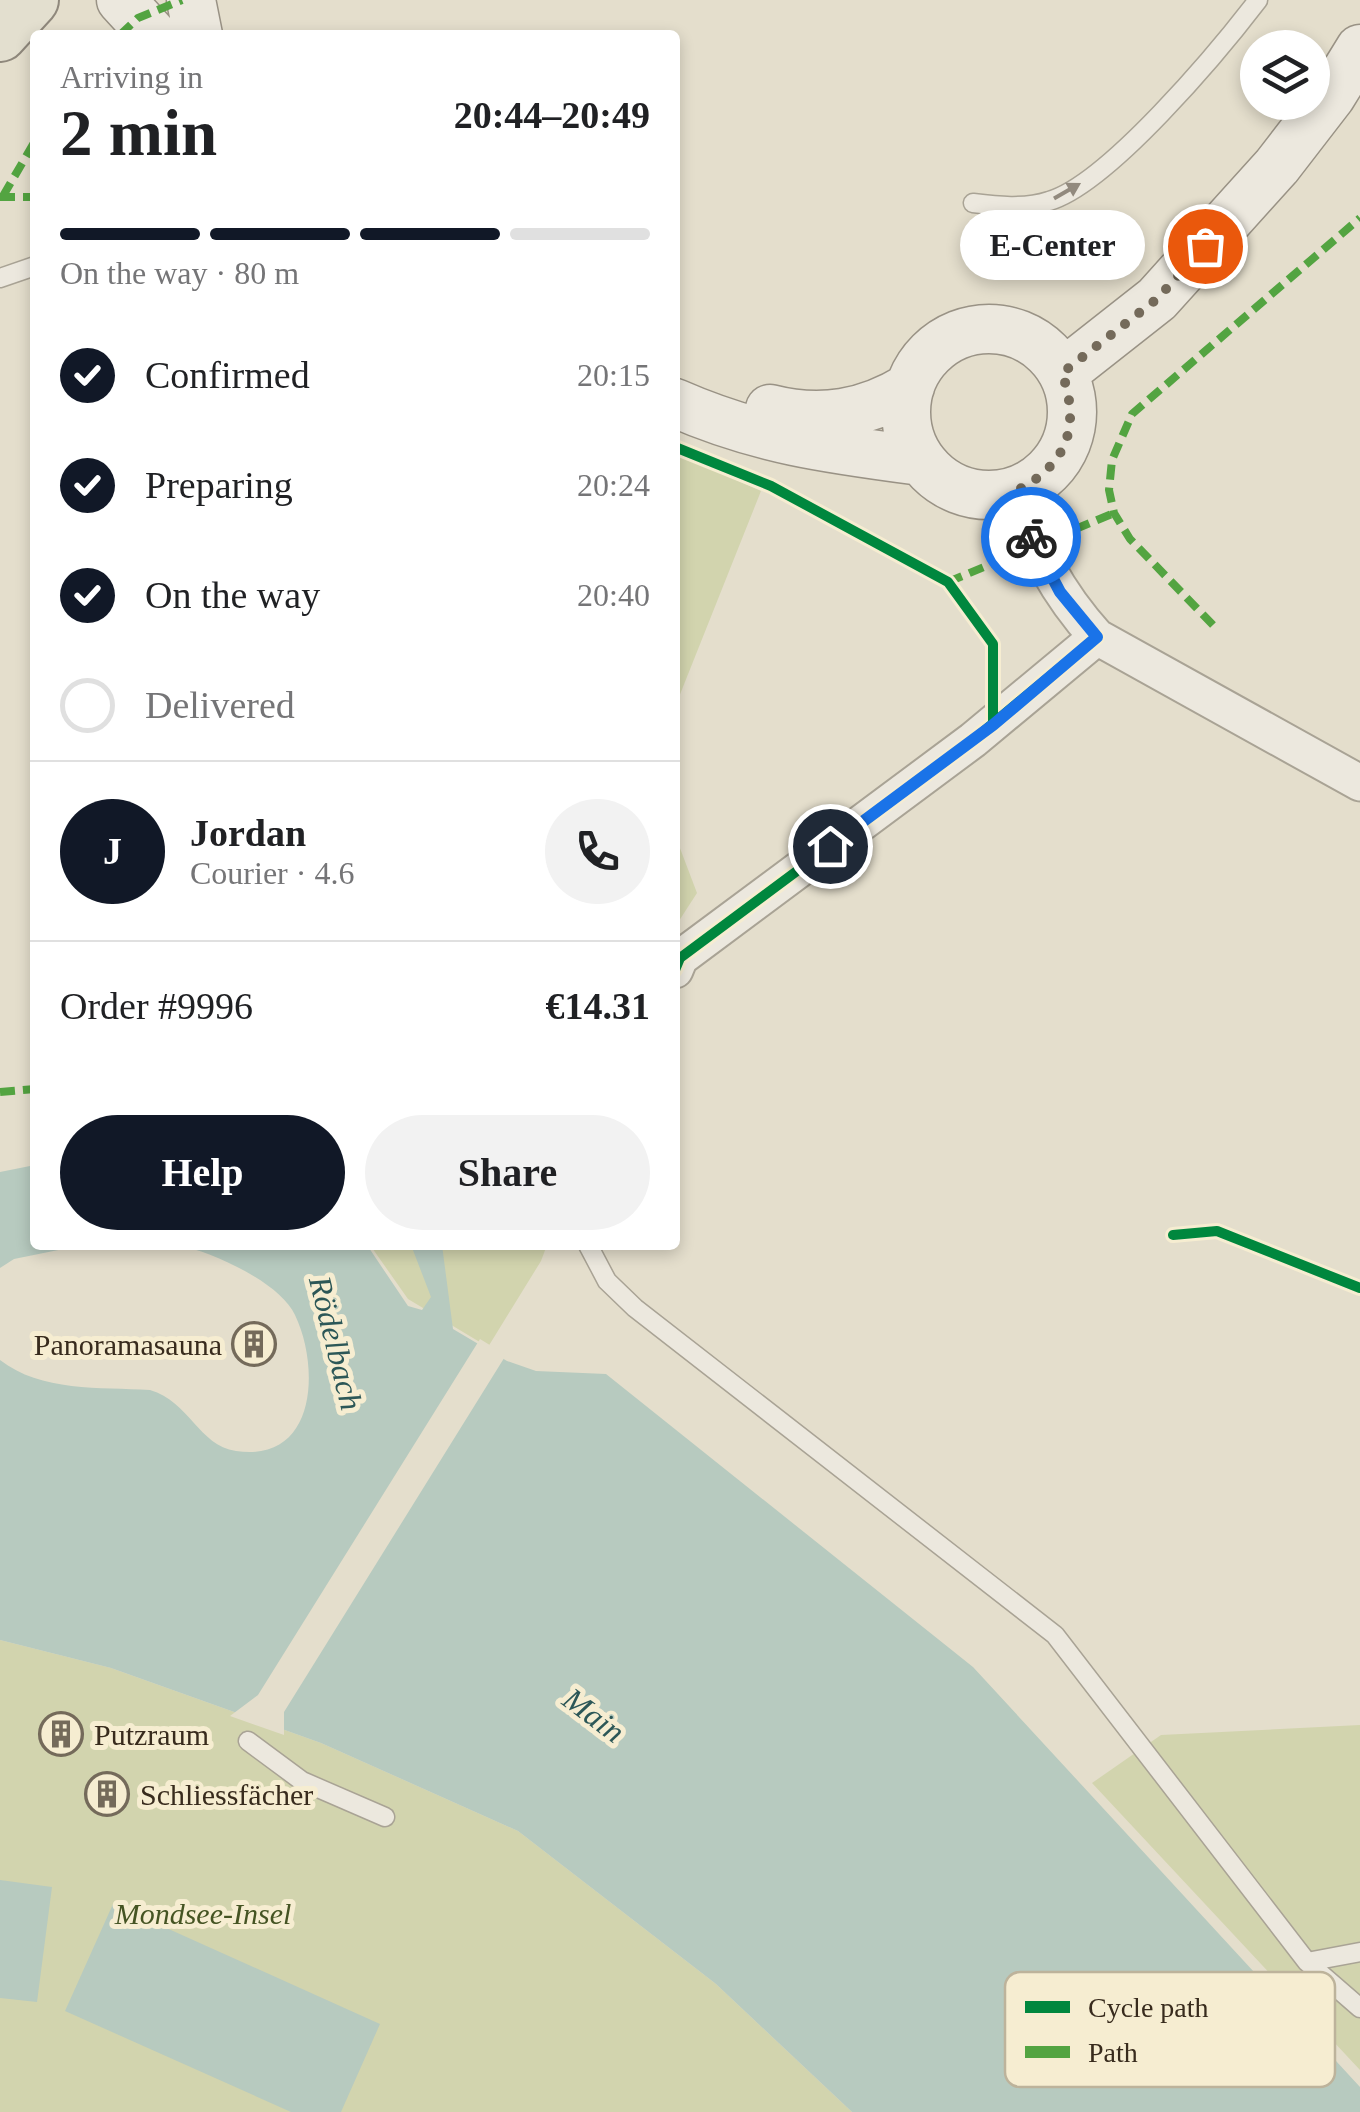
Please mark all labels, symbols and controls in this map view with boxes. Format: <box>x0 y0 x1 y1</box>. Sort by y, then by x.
map controls <box>1240 30 1330 120</box>
button: layers <box>1240 30 1330 120</box>
text: Arriving in <box>60 59 203 95</box>
text: 20:44–20:49 <box>454 94 650 136</box>
text: 2 min <box>60 97 217 169</box>
one-way arrow <box>1053 183 1081 201</box>
pin <box>1163 204 1248 289</box>
callout: E-Center <box>960 211 1145 281</box>
icon: bag <box>1178 219 1233 274</box>
text: E-Center <box>989 227 1116 263</box>
text: On the way · 80 m <box>60 255 299 291</box>
icon: check <box>60 348 115 403</box>
text: Confirmed <box>145 354 310 396</box>
text: 20:15 <box>577 357 650 393</box>
icon: check <box>60 458 115 513</box>
text: Preparing <box>145 464 293 506</box>
text: 20:24 <box>577 467 650 503</box>
courier <box>981 487 1081 587</box>
icon: bike <box>1004 510 1059 565</box>
icon: check <box>60 568 115 623</box>
text: On the way <box>145 574 320 616</box>
text: 20:40 <box>577 577 650 613</box>
text: Delivered <box>145 684 295 726</box>
button: phone <box>545 799 650 904</box>
pin <box>788 804 873 889</box>
text: Jordan <box>190 812 306 854</box>
icon: home <box>803 819 858 874</box>
text: J <box>103 830 122 872</box>
text: Courier · 4.6 <box>190 855 354 891</box>
text: Order #9996 <box>60 985 253 1027</box>
text: €14.31 <box>546 985 650 1027</box>
button: Help <box>60 1115 345 1230</box>
button: Share <box>365 1115 650 1230</box>
water label: Rödelbach <box>302 1271 370 1414</box>
building icon: Panoramasauna <box>231 1321 277 1367</box>
place label: Panoramasauna <box>34 1328 222 1361</box>
water label: Main <box>555 1680 632 1750</box>
building icon: Putzraum <box>38 1711 84 1757</box>
place label: Putzraum <box>94 1718 209 1751</box>
building icon: Schliessfächer <box>84 1771 130 1817</box>
place label: Schliessfächer <box>140 1778 313 1811</box>
park label: Mondsee-Insel <box>114 1897 291 1930</box>
legend <box>1005 1972 1335 2087</box>
text: Cycle path <box>1088 1992 1209 2023</box>
text: Path <box>1088 2037 1138 2068</box>

